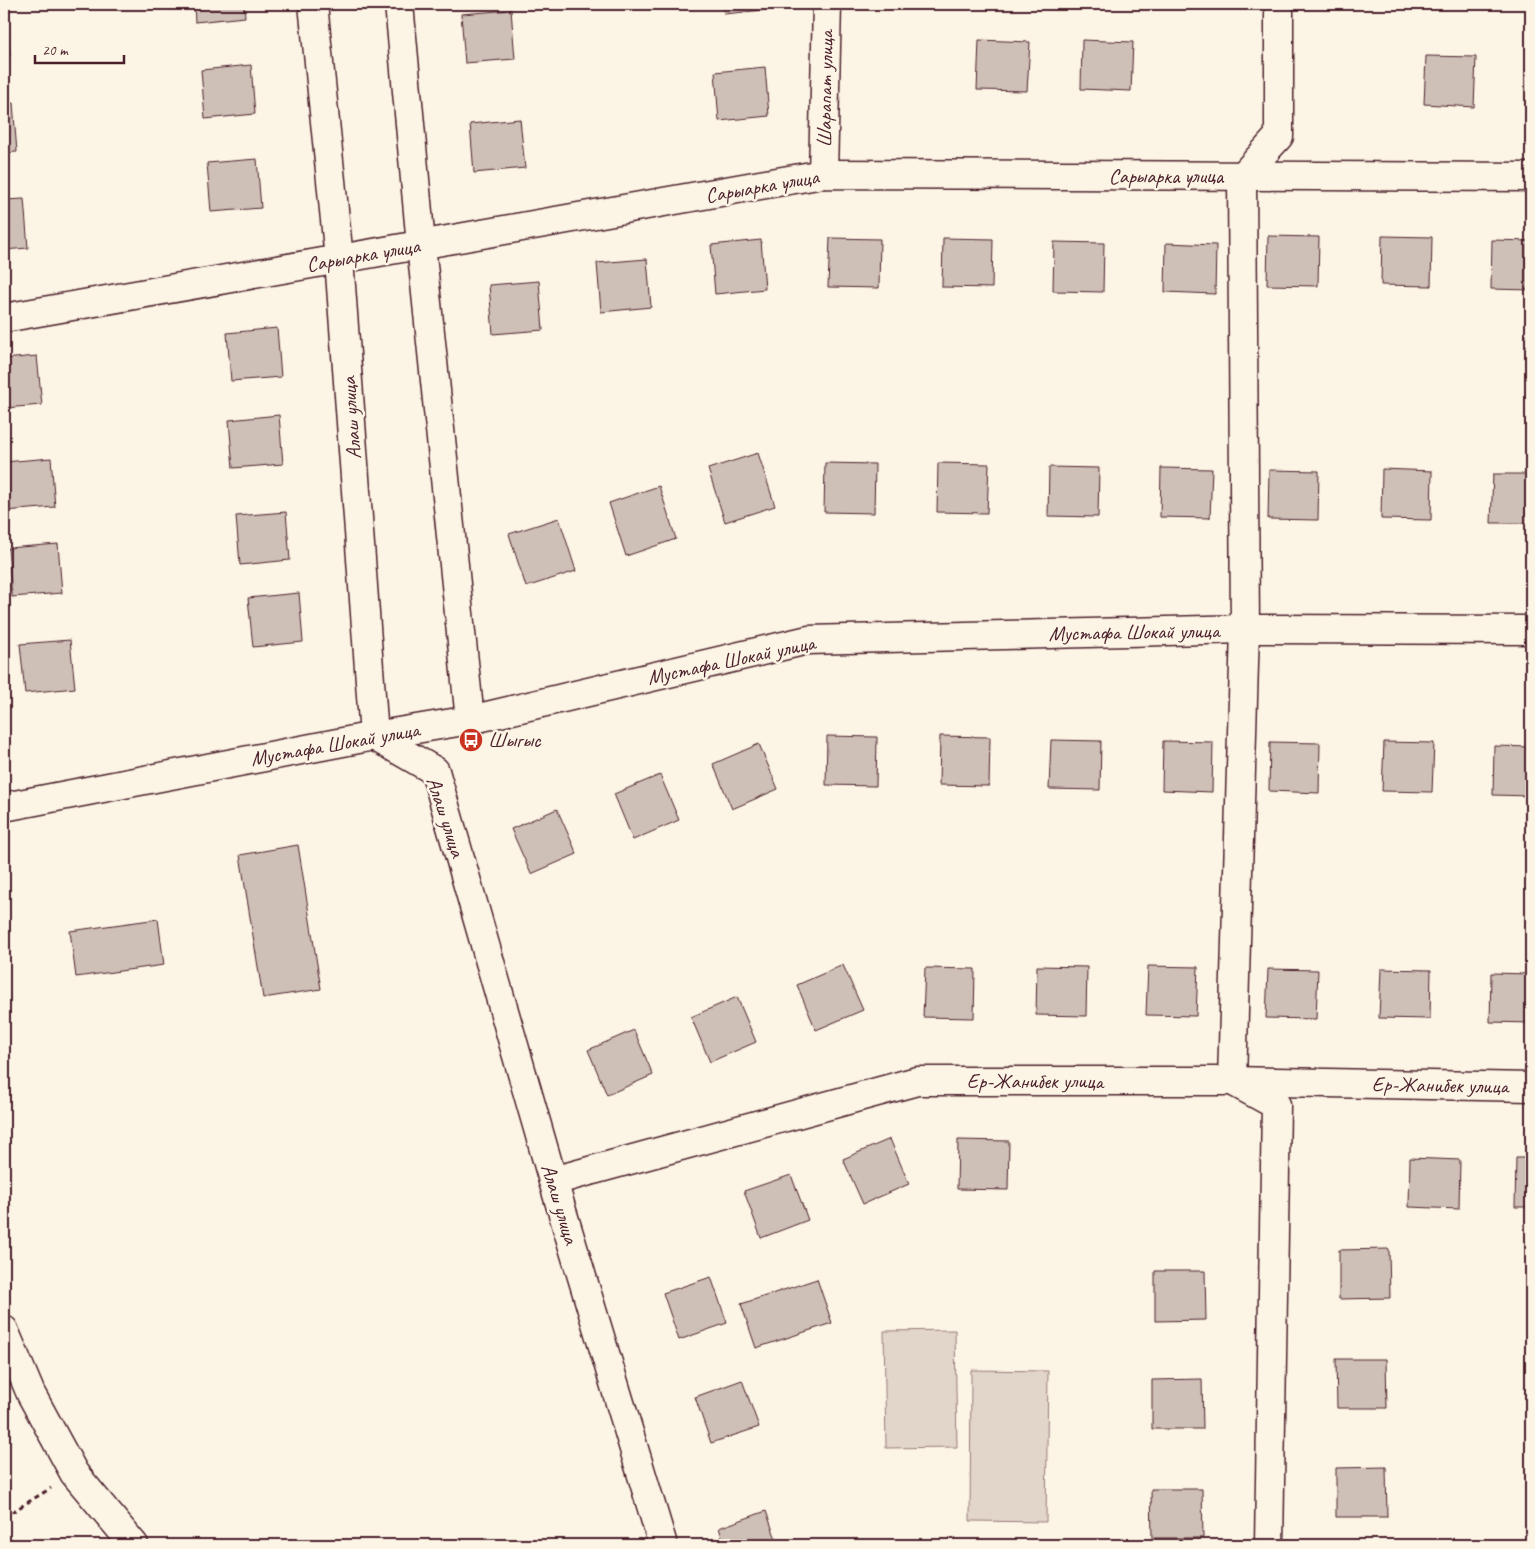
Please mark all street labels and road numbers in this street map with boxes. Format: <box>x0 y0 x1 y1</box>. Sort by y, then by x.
street label: Шарапат улица <box>811 28 839 148</box>
street label: Сарыарка улица <box>703 163 822 209</box>
street label: Сарыарка улица <box>1109 163 1225 189</box>
street label: Сарыарка улица <box>304 232 423 278</box>
street label: Алаш улица <box>335 374 367 460</box>
street label: Мустафа Шокай улица <box>1048 617 1222 646</box>
street label: Мустафа Шокай улица <box>645 629 820 690</box>
street label: Мустафа Шокай улица <box>249 716 424 772</box>
street label: Алаш улица <box>421 774 472 862</box>
street label: Ер-Жанибек улица <box>967 1068 1106 1094</box>
street label: Ер-Жанибек улица <box>1372 1071 1511 1099</box>
street label: Алаш улица <box>535 1161 585 1249</box>

